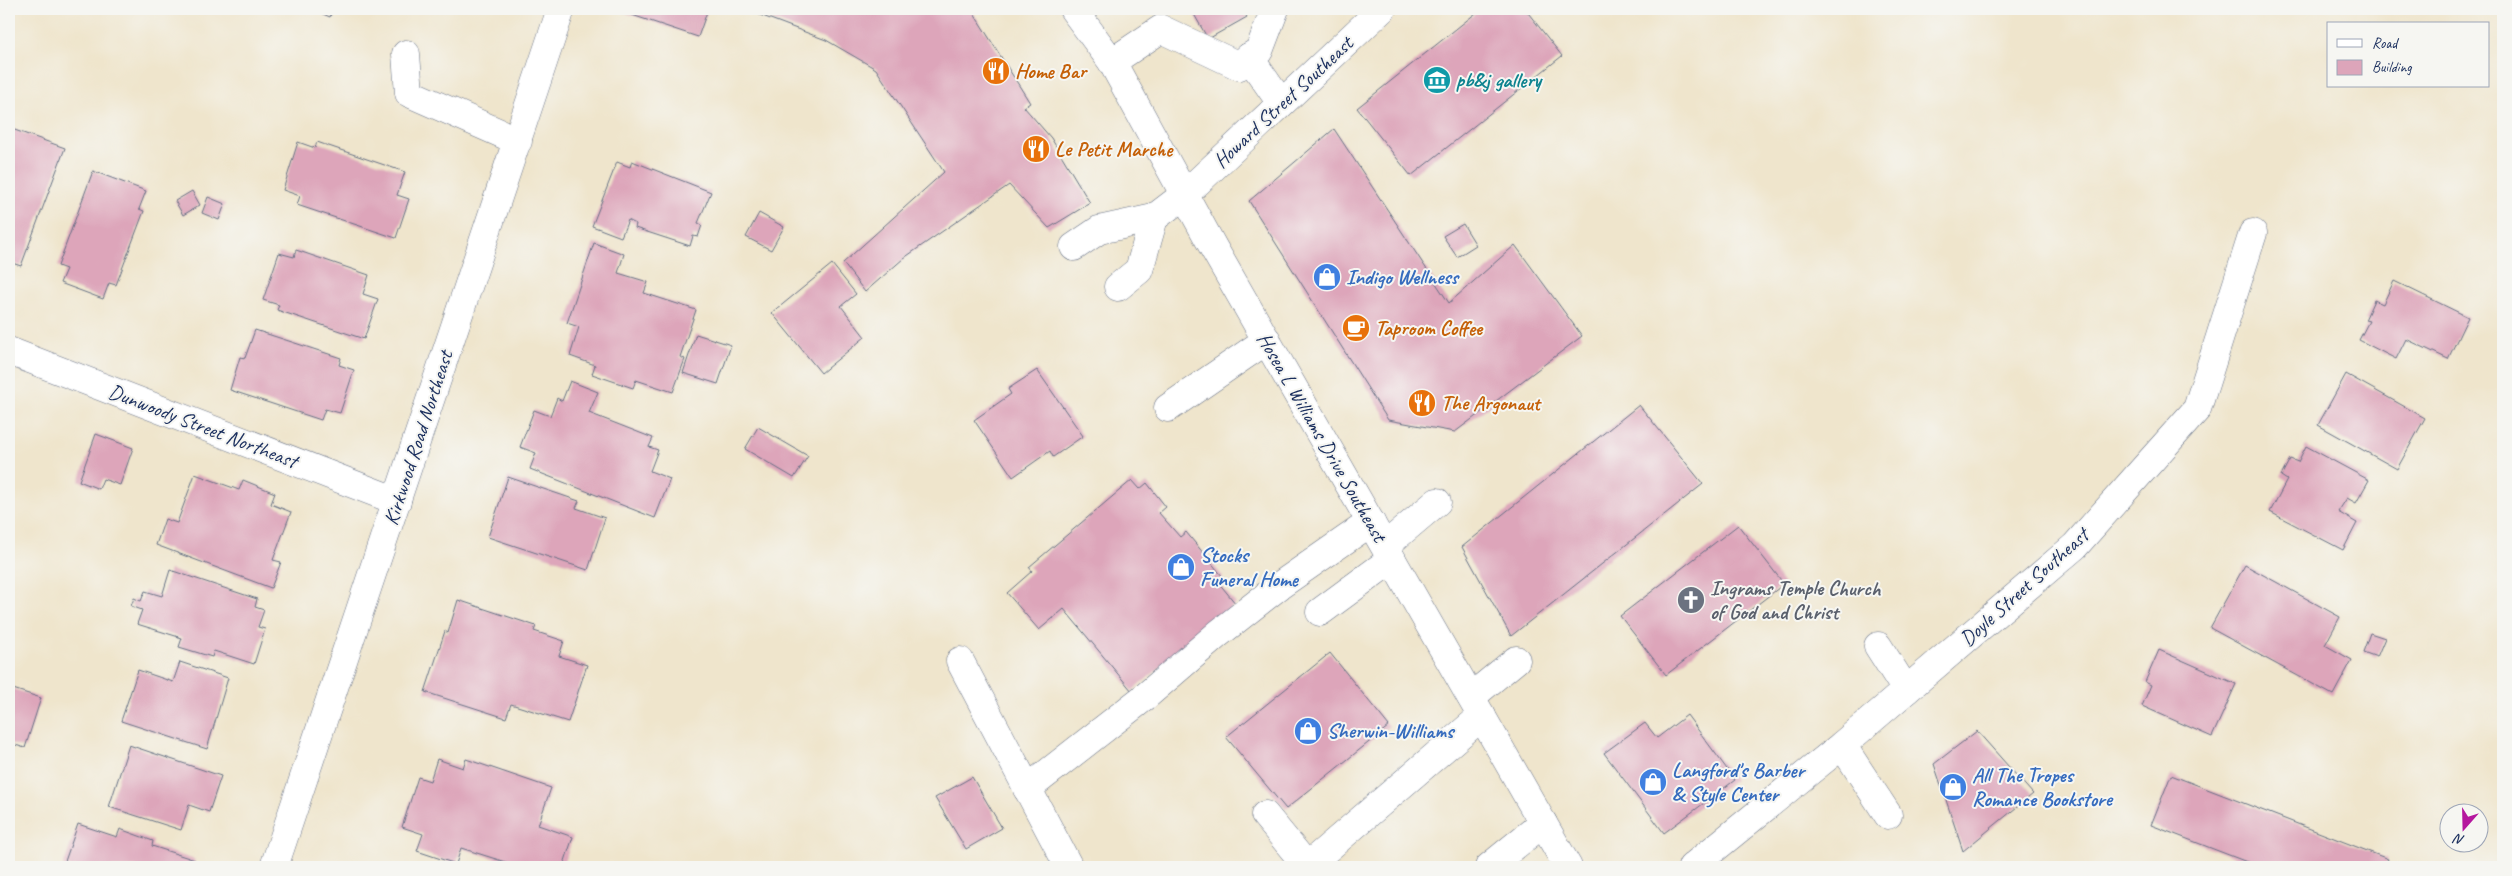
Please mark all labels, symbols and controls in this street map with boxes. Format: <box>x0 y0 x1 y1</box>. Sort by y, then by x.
legend <box>2327 22 2490 88</box>
street label: Howard Street Southeast <box>1208 29 1360 173</box>
text: Road <box>2372 34 2399 53</box>
restaurant icon: Home Bar <box>981 56 1011 86</box>
place label: Home Bar <box>1015 58 1088 84</box>
text: Building <box>2372 58 2412 77</box>
museum icon: pb&j gallery <box>1422 65 1452 95</box>
place label: pb&j gallery <box>1456 67 1544 93</box>
restaurant icon: Le Petit Marche <box>1021 134 1051 164</box>
place label: Le Petit Marche <box>1055 136 1174 162</box>
shop icon: Indigo Wellness <box>1312 262 1342 292</box>
place label: Indigo Wellness <box>1346 264 1461 290</box>
cafe icon: Taproom Coffee <box>1341 313 1371 343</box>
place label: Taproom Coffee <box>1375 315 1484 341</box>
street label: Hosea L Williams Drive Southeast <box>1251 328 1394 548</box>
street label: Kirkwood Road Northeast <box>378 346 459 528</box>
street label: Dunwoody Street Northeast <box>105 378 304 475</box>
restaurant icon: The Argonaut <box>1407 388 1437 418</box>
place label: The Argonaut <box>1441 390 1543 416</box>
street label: Doyle Street Southeast <box>1954 520 2096 652</box>
place label: Stocks Funeral Home <box>1200 542 1300 592</box>
shop icon: Stocks Funeral Home <box>1166 552 1196 582</box>
place label: Ingrams Temple Church of God and Christ <box>1710 575 1882 625</box>
church icon: Ingrams Temple Church of God and Christ <box>1676 585 1706 615</box>
shop icon: Sherwin-Williams <box>1293 716 1323 746</box>
place label: Sherwin-Williams <box>1327 718 1456 744</box>
place label: Langford's Barber & Style Center <box>1672 757 1807 808</box>
place label: All The Tropes Romance Bookstore <box>1972 762 2114 812</box>
shop icon: Langford's Barber & Style Center <box>1638 767 1668 797</box>
shop icon: All The Tropes Romance Bookstore <box>1938 772 1968 802</box>
north arrow <box>2440 804 2490 854</box>
text: N <box>2451 829 2467 849</box>

